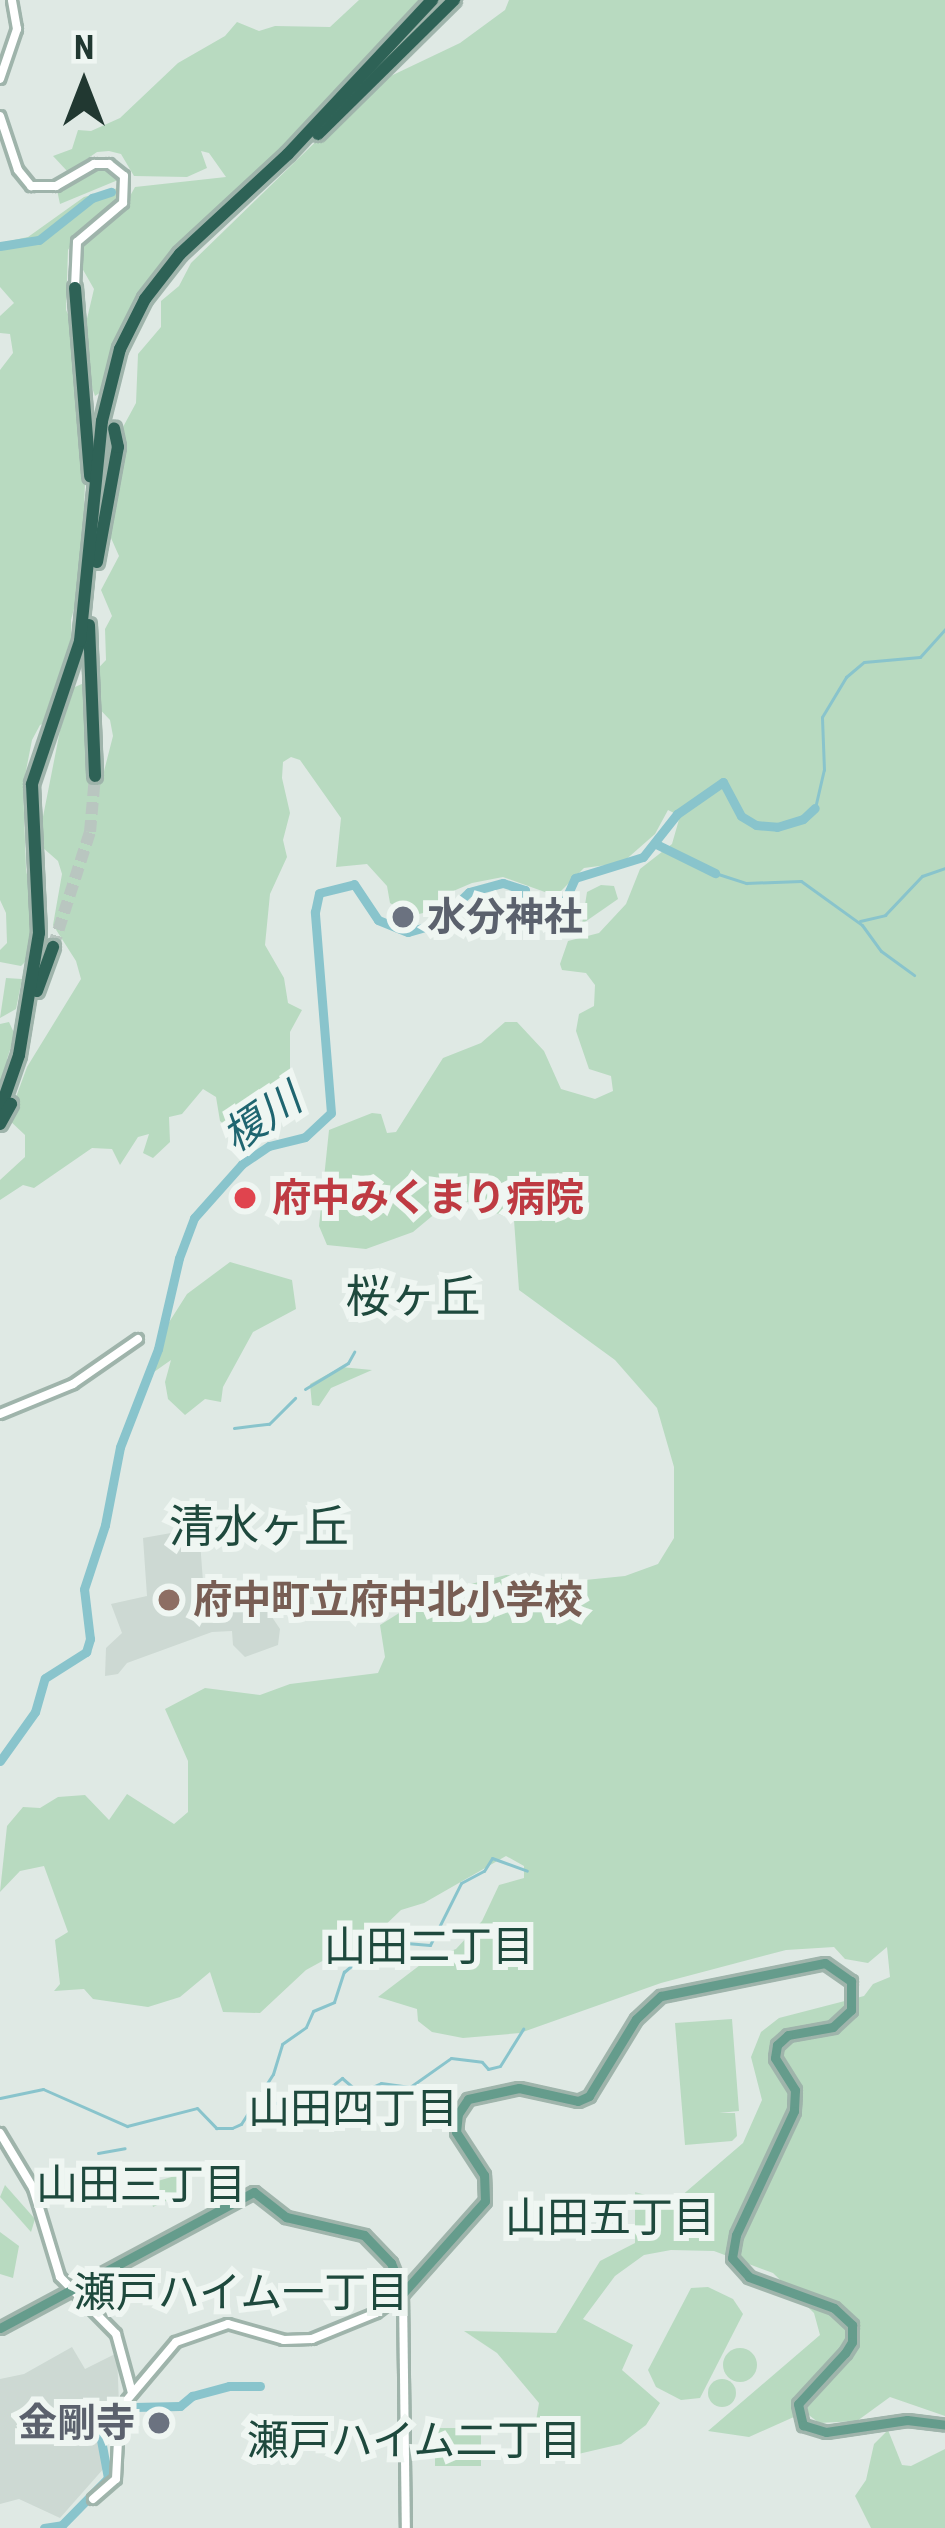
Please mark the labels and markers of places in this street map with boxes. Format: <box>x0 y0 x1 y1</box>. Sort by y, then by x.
place label: 水分神社 <box>427 894 583 940</box>
marker: 水分神社 <box>390 904 416 930</box>
place label: 府中みくまり病院 <box>272 1175 584 1221</box>
marker: 府中みくまり病院 <box>229 1182 261 1214</box>
place label: 府中町立府中北小学校 <box>193 1577 583 1623</box>
marker: 府中町立府中北小学校 <box>156 1587 182 1613</box>
place label: 金剛寺 <box>18 2400 135 2446</box>
marker: 金剛寺 <box>146 2410 172 2436</box>

